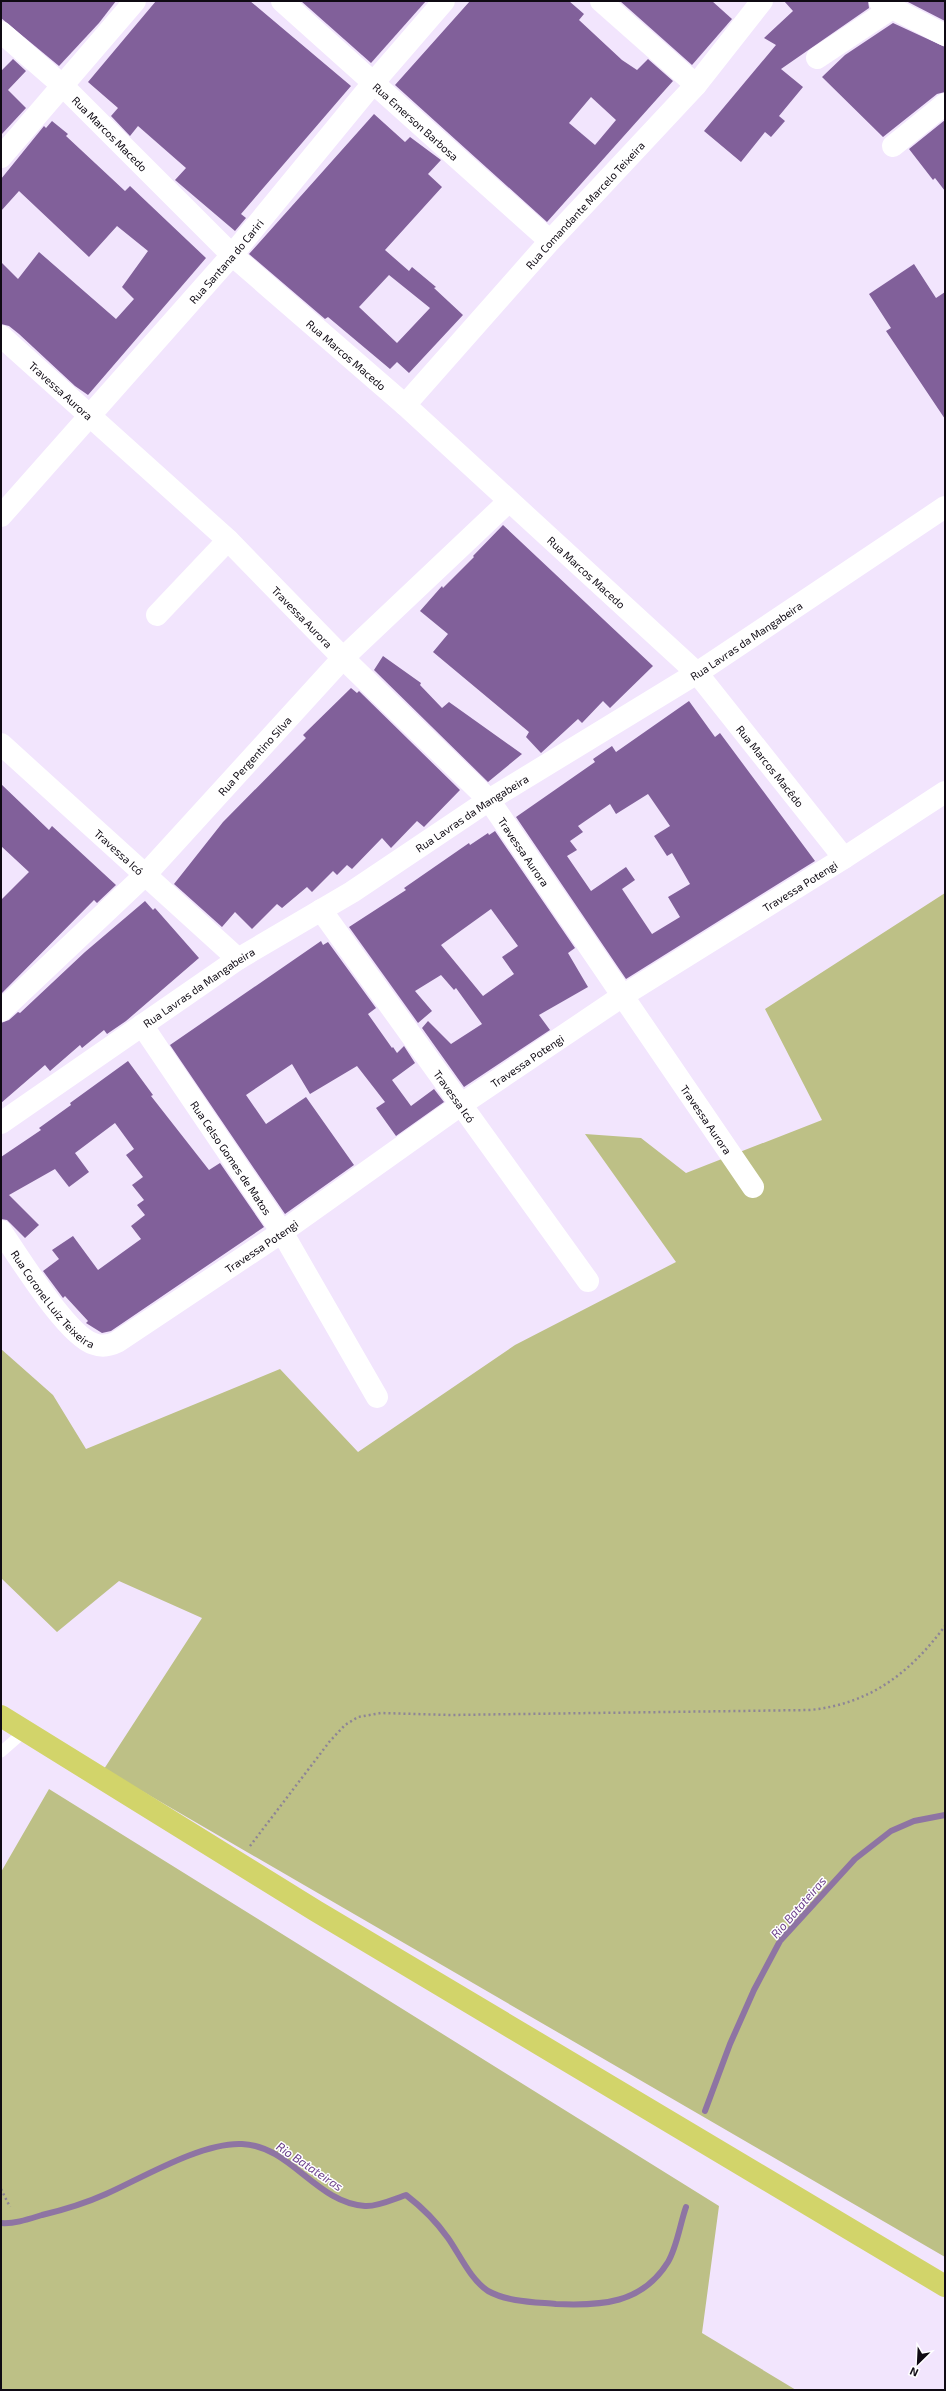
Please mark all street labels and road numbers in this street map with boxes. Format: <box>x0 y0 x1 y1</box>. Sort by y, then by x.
street label: Rua Emerson Barbosa <box>371 80 461 163</box>
street label: Rua Marcos Macedo <box>70 93 150 173</box>
street label: Rua Comandante Marcelo Teixeira <box>522 138 647 271</box>
street label: Rua Santana do Cariri <box>186 216 266 306</box>
street label: Rua Marcos Macedo <box>304 317 389 392</box>
street label: Travessa Aurora <box>27 358 96 422</box>
street label: Rua Marcos Macedo <box>545 533 628 611</box>
street label: Travessa Aurora <box>270 583 335 650</box>
street label: Rua Lavras da Mangabeira <box>687 598 804 682</box>
street label: Rua Pergentino Silva <box>215 713 294 798</box>
street label: Rua Marcos Macêdo <box>734 722 807 809</box>
street label: Rua Lavras da Mangabeira <box>413 771 530 854</box>
street label: Travessa Aurora <box>496 814 552 889</box>
street label: Travessa Icó <box>92 826 147 877</box>
street label: Travessa Potengi <box>760 858 839 914</box>
street label: Rua Lavras da Mangabeira <box>140 944 257 1029</box>
street label: Travessa Potengi <box>488 1031 566 1090</box>
street label: Travessa Icó <box>431 1067 478 1125</box>
street label: Travessa Aurora <box>679 1082 735 1156</box>
street label: Rua Celso Gomes de Matos <box>189 1098 275 1217</box>
street label: Travessa Potengi <box>222 1216 300 1275</box>
street label: Rua Coronel Luiz Teixeira <box>9 1247 97 1350</box>

